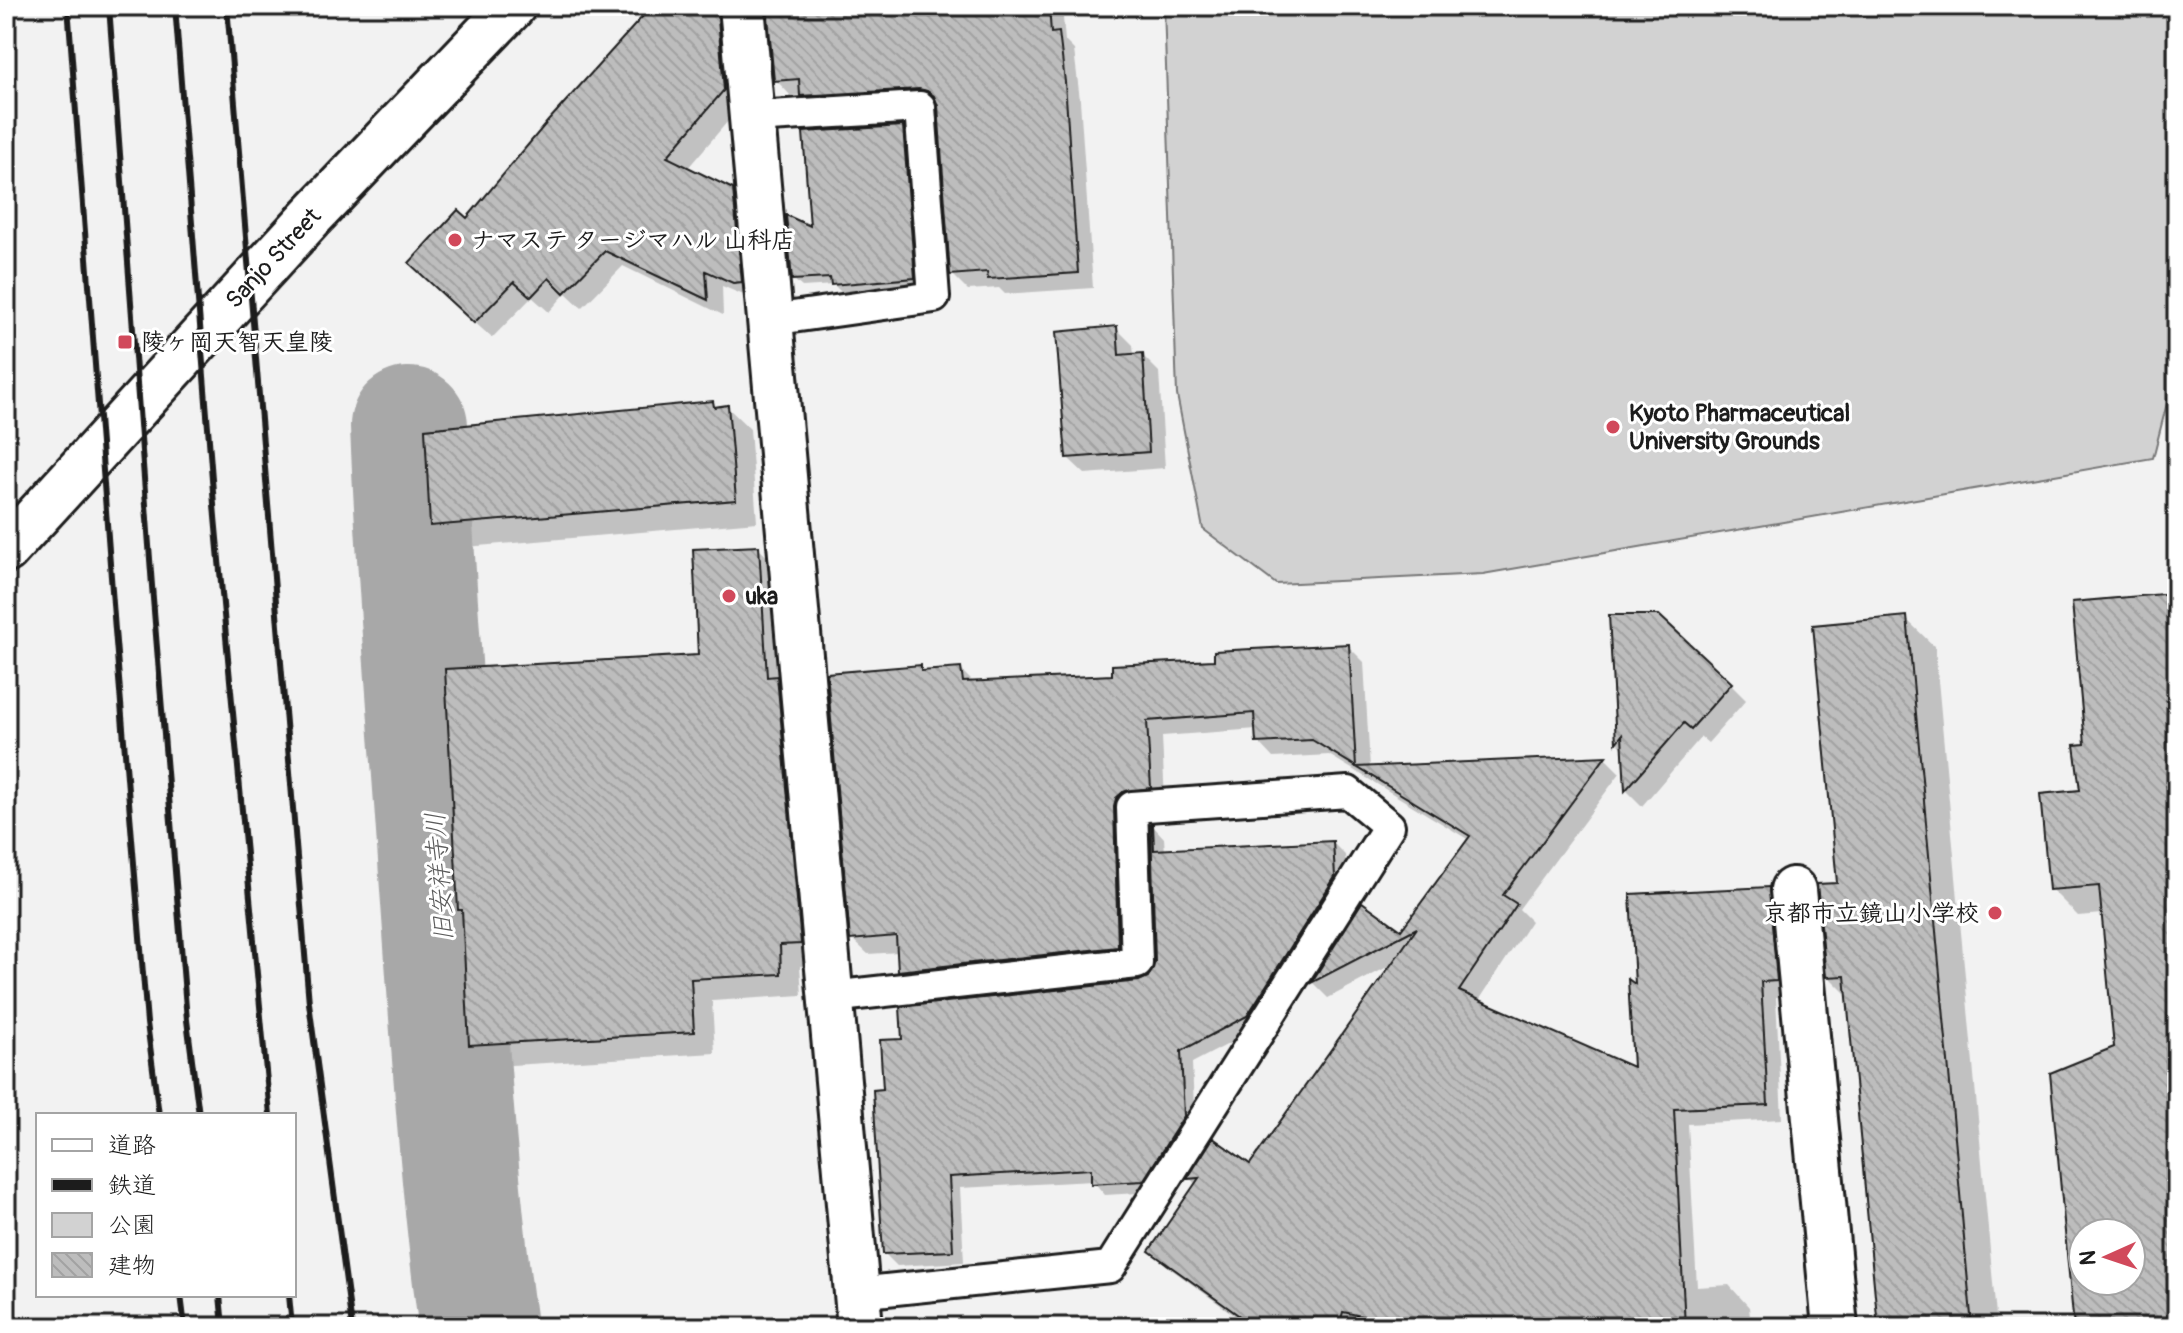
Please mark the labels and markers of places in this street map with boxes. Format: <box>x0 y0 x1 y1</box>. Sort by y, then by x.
place label: ナマステ タージマハル 山科店 <box>471 226 795 255</box>
marker: ナマステ タージマハル 山科店 <box>446 231 464 249</box>
place label: 陵ヶ岡天智天皇陵 <box>141 328 333 357</box>
marker: 陵ヶ岡天智天皇陵 <box>116 333 134 351</box>
place label: Kyoto Pharmaceutical University Grounds <box>1629 399 1850 456</box>
marker: Kyoto Pharmaceutical University Grounds <box>1604 418 1622 436</box>
place label: uka <box>745 582 778 611</box>
marker: uka <box>720 587 738 605</box>
place label: 京都市立鏡山小学校 <box>1763 899 1979 928</box>
marker: 京都市立鏡山小学校 <box>1986 904 2004 922</box>

